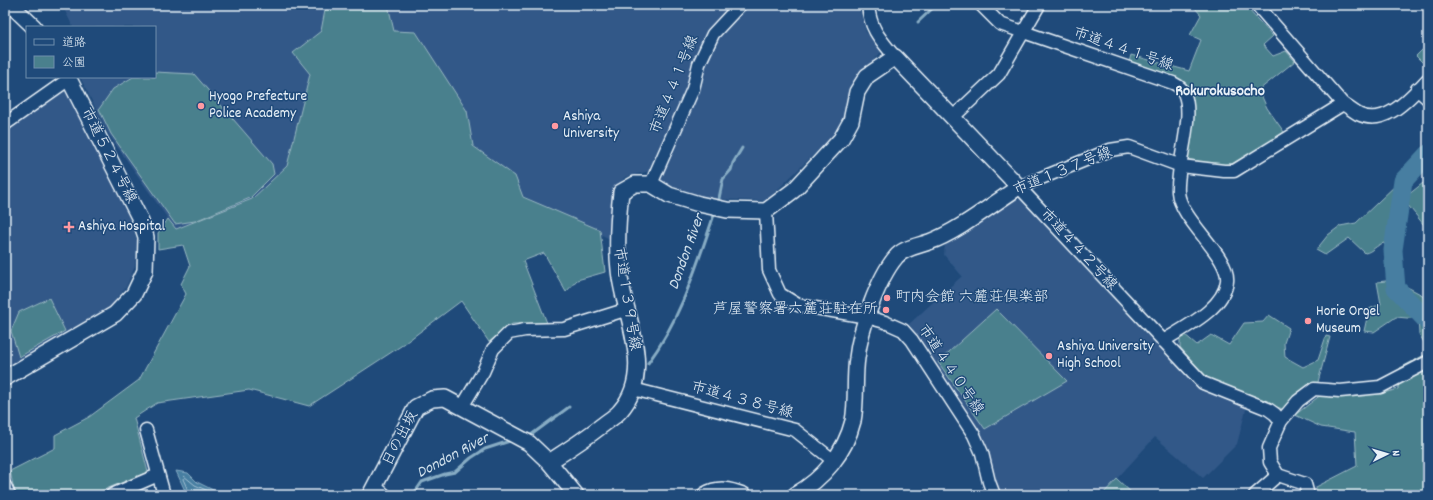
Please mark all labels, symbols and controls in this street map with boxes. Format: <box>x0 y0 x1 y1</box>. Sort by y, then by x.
street label: 市道４４１号線 <box>1070 23 1176 77</box>
legend <box>26 26 156 78</box>
street label: 市道４４１号線 <box>645 32 705 138</box>
text: 道路 <box>62 35 86 52</box>
text: 公園 <box>62 55 86 72</box>
district label: Rokurokusocho <box>1175 80 1265 103</box>
place label: Hyogo Prefecture Police Academy <box>209 86 308 125</box>
marker: Hyogo Prefecture Police Academy <box>196 101 206 111</box>
street label: 市道５２４号線 <box>74 104 142 208</box>
place label: Ashiya University <box>563 106 620 145</box>
marker: Ashiya University <box>550 121 560 131</box>
street label: 市道１３７号線 <box>1010 142 1116 202</box>
street label: 市道４４２号線 <box>1034 204 1122 296</box>
water label: Dondon River <box>663 209 712 293</box>
place label: Ashiya Hospital <box>78 216 166 238</box>
marker: Ashiya Hospital <box>63 221 75 233</box>
street label: 市道１３９号線 <box>607 245 645 353</box>
place label: 町内会館 六麓荘倶楽部 <box>895 287 1048 309</box>
marker: 町内会館 六麓荘倶楽部 <box>882 293 892 303</box>
place label: 芦屋警察署六麓荘駐在所 <box>713 299 878 321</box>
place label: Horie Orgel Museum <box>1316 301 1380 340</box>
marker: 芦屋警察署六麓荘駐在所 <box>881 305 891 315</box>
marker: Horie Orgel Museum <box>1303 316 1313 326</box>
street label: 市道４４０号線 <box>912 320 988 420</box>
place label: Ashiya University High School <box>1057 336 1155 375</box>
marker: Ashiya University High School <box>1044 351 1054 361</box>
street label: 市道４３８号線 <box>688 377 796 425</box>
street label: 日の出坂 <box>378 407 424 471</box>
water label: Dondon River <box>413 426 495 485</box>
north arrow <box>1367 434 1407 474</box>
text: N <box>1387 450 1403 457</box>

